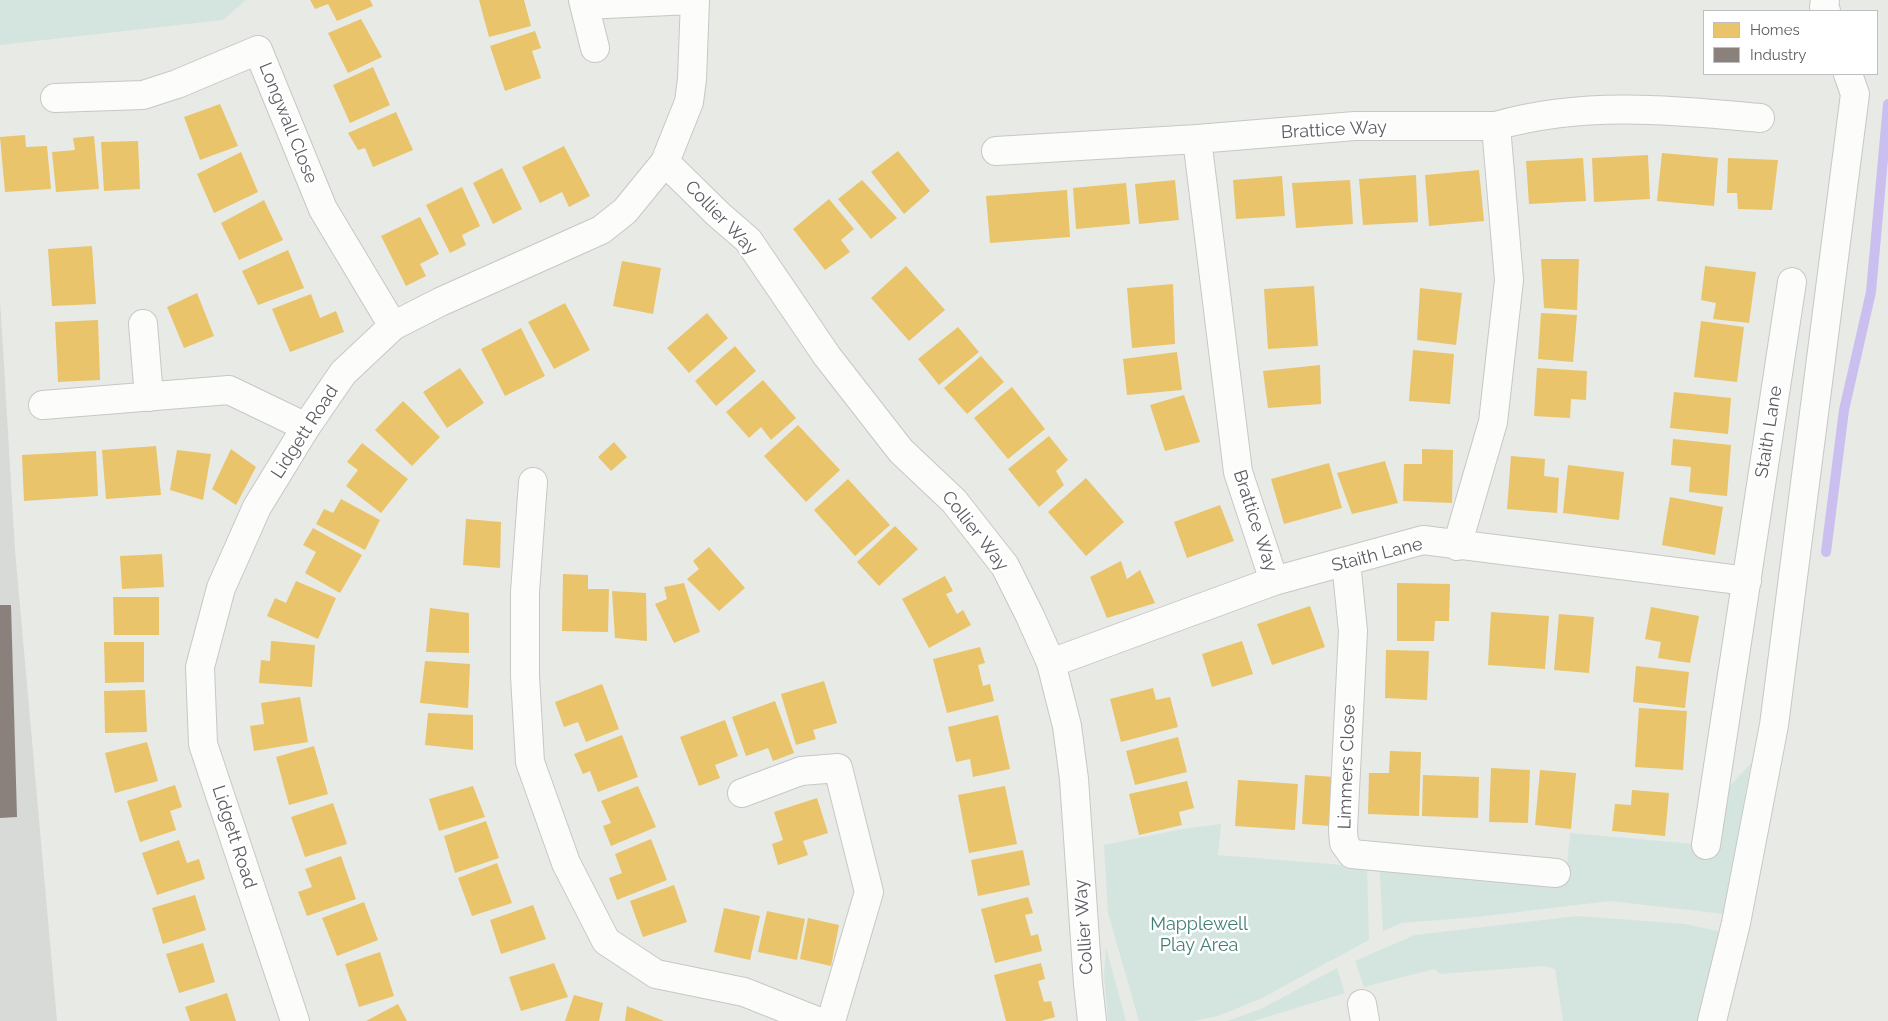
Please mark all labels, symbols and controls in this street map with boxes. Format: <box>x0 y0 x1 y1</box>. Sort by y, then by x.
legend <box>1703 10 1878 75</box>
text: Homes <box>1750 21 1800 39</box>
text: Industry <box>1750 46 1806 64</box>
street label: Longwall Close <box>254 59 322 187</box>
street label: Brattice Way <box>1280 116 1388 144</box>
street label: Collier Way <box>680 176 762 260</box>
street label: Lidgett Road <box>267 381 343 483</box>
street label: Staith Lane <box>1751 384 1787 480</box>
street label: Brattice Way <box>1228 467 1282 575</box>
street label: Collier Way <box>937 487 1013 575</box>
street label: Staith Lane <box>1329 533 1425 577</box>
street label: Limmers Close <box>1334 704 1360 830</box>
street label: Lidgett Road <box>207 783 261 891</box>
street label: Collier Way <box>1070 879 1098 975</box>
park label: Mapplewell Play Area <box>1150 914 1248 956</box>

